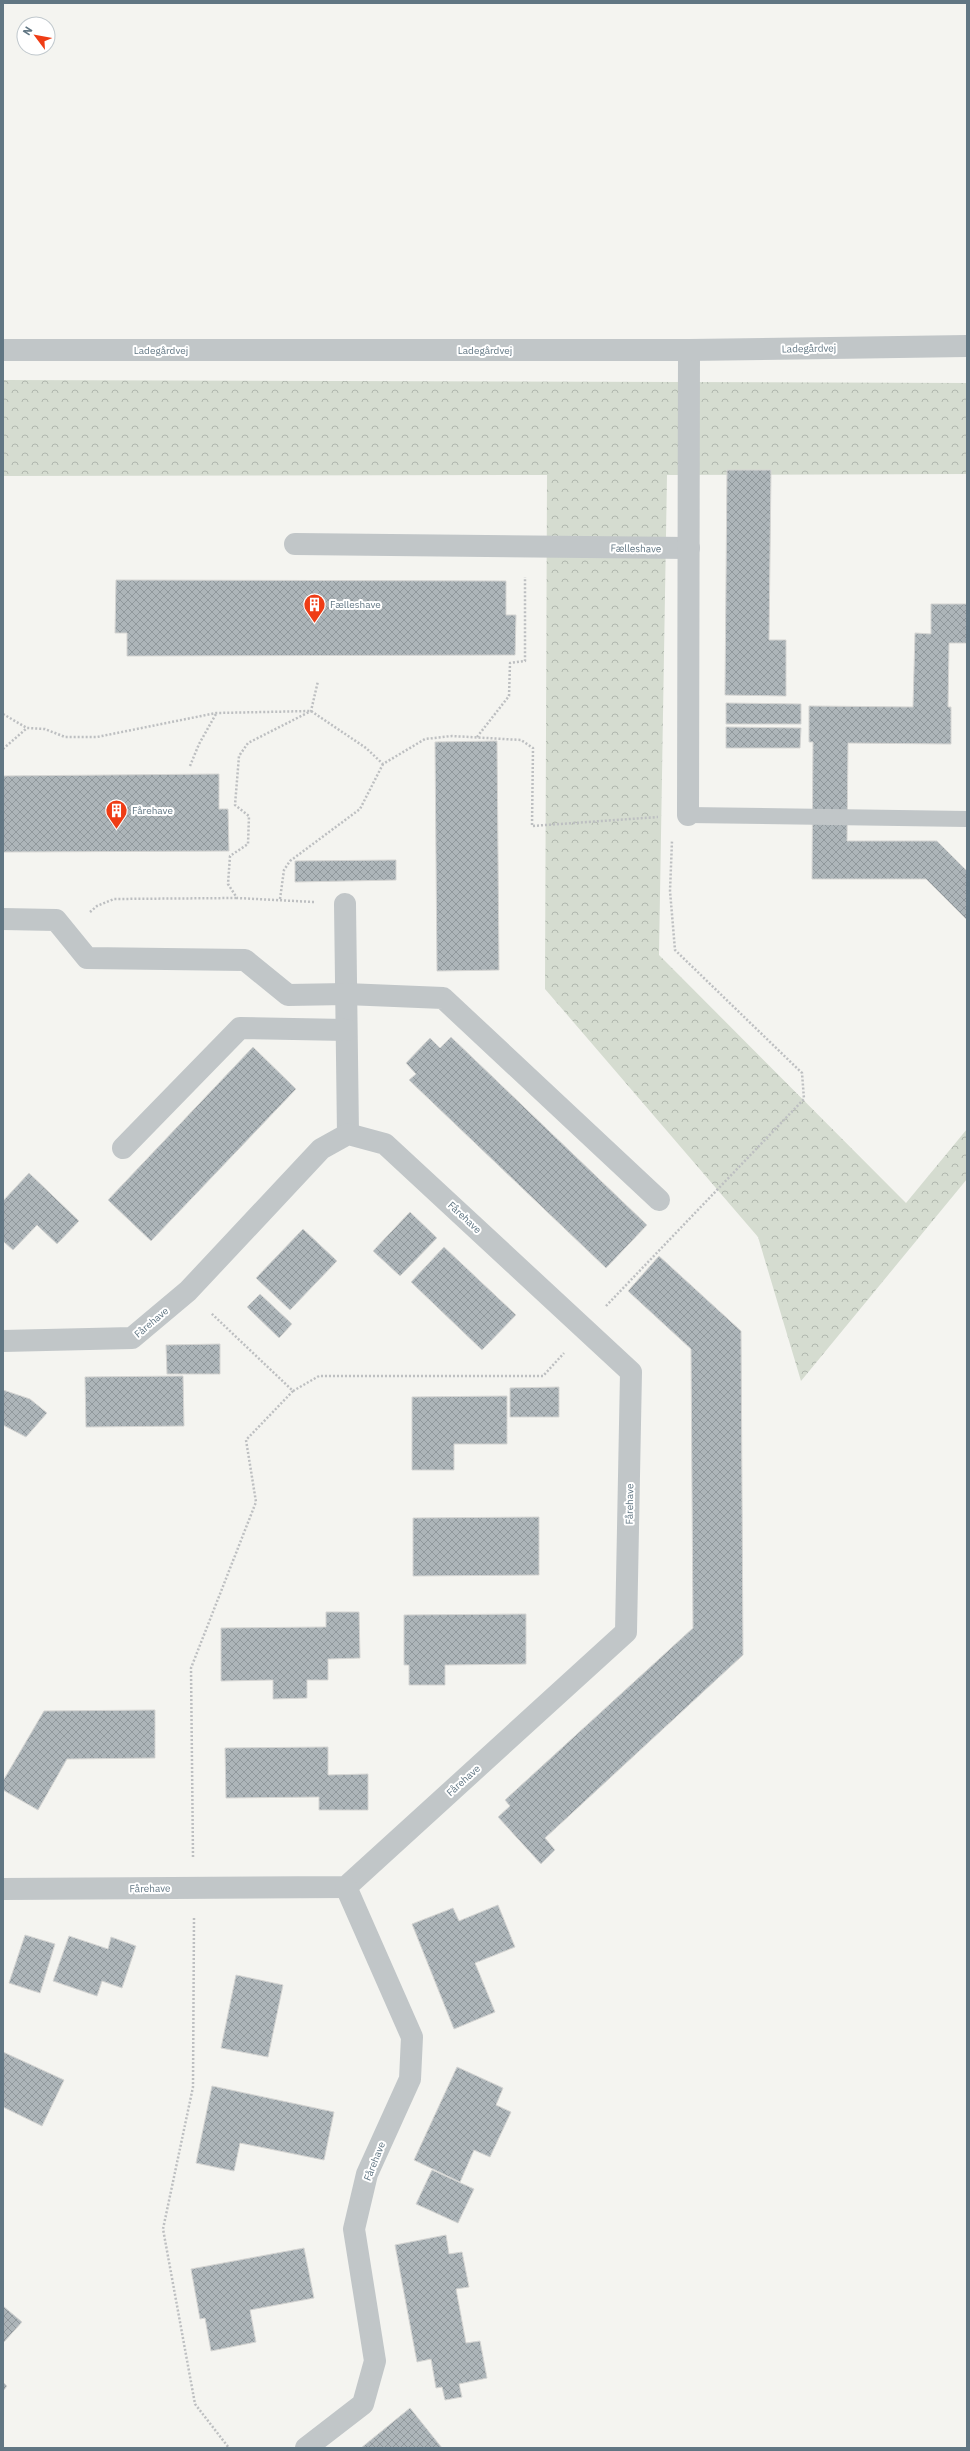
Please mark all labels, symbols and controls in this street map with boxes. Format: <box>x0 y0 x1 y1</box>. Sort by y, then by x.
north arrow <box>16 16 56 56</box>
text: N <box>19 24 36 38</box>
street label: Ladegårdvej <box>782 342 836 355</box>
street label: Ladegårdvej <box>134 344 188 357</box>
street label: Ladegårdvej <box>458 344 512 357</box>
street label: Fælleshave <box>610 542 662 555</box>
building icon: Fælleshave <box>302 591 328 624</box>
place label: Fælleshave <box>330 598 381 611</box>
building icon: Fårehave <box>103 797 129 830</box>
place label: Fårehave <box>132 804 173 817</box>
street label: Fårehave <box>445 1199 484 1236</box>
street label: Fårehave <box>131 1304 172 1341</box>
street label: Fårehave <box>623 1483 636 1525</box>
street label: Fårehave <box>444 1762 483 1799</box>
street label: Fårehave <box>129 1882 171 1895</box>
street label: Fårehave <box>361 2139 388 2183</box>

